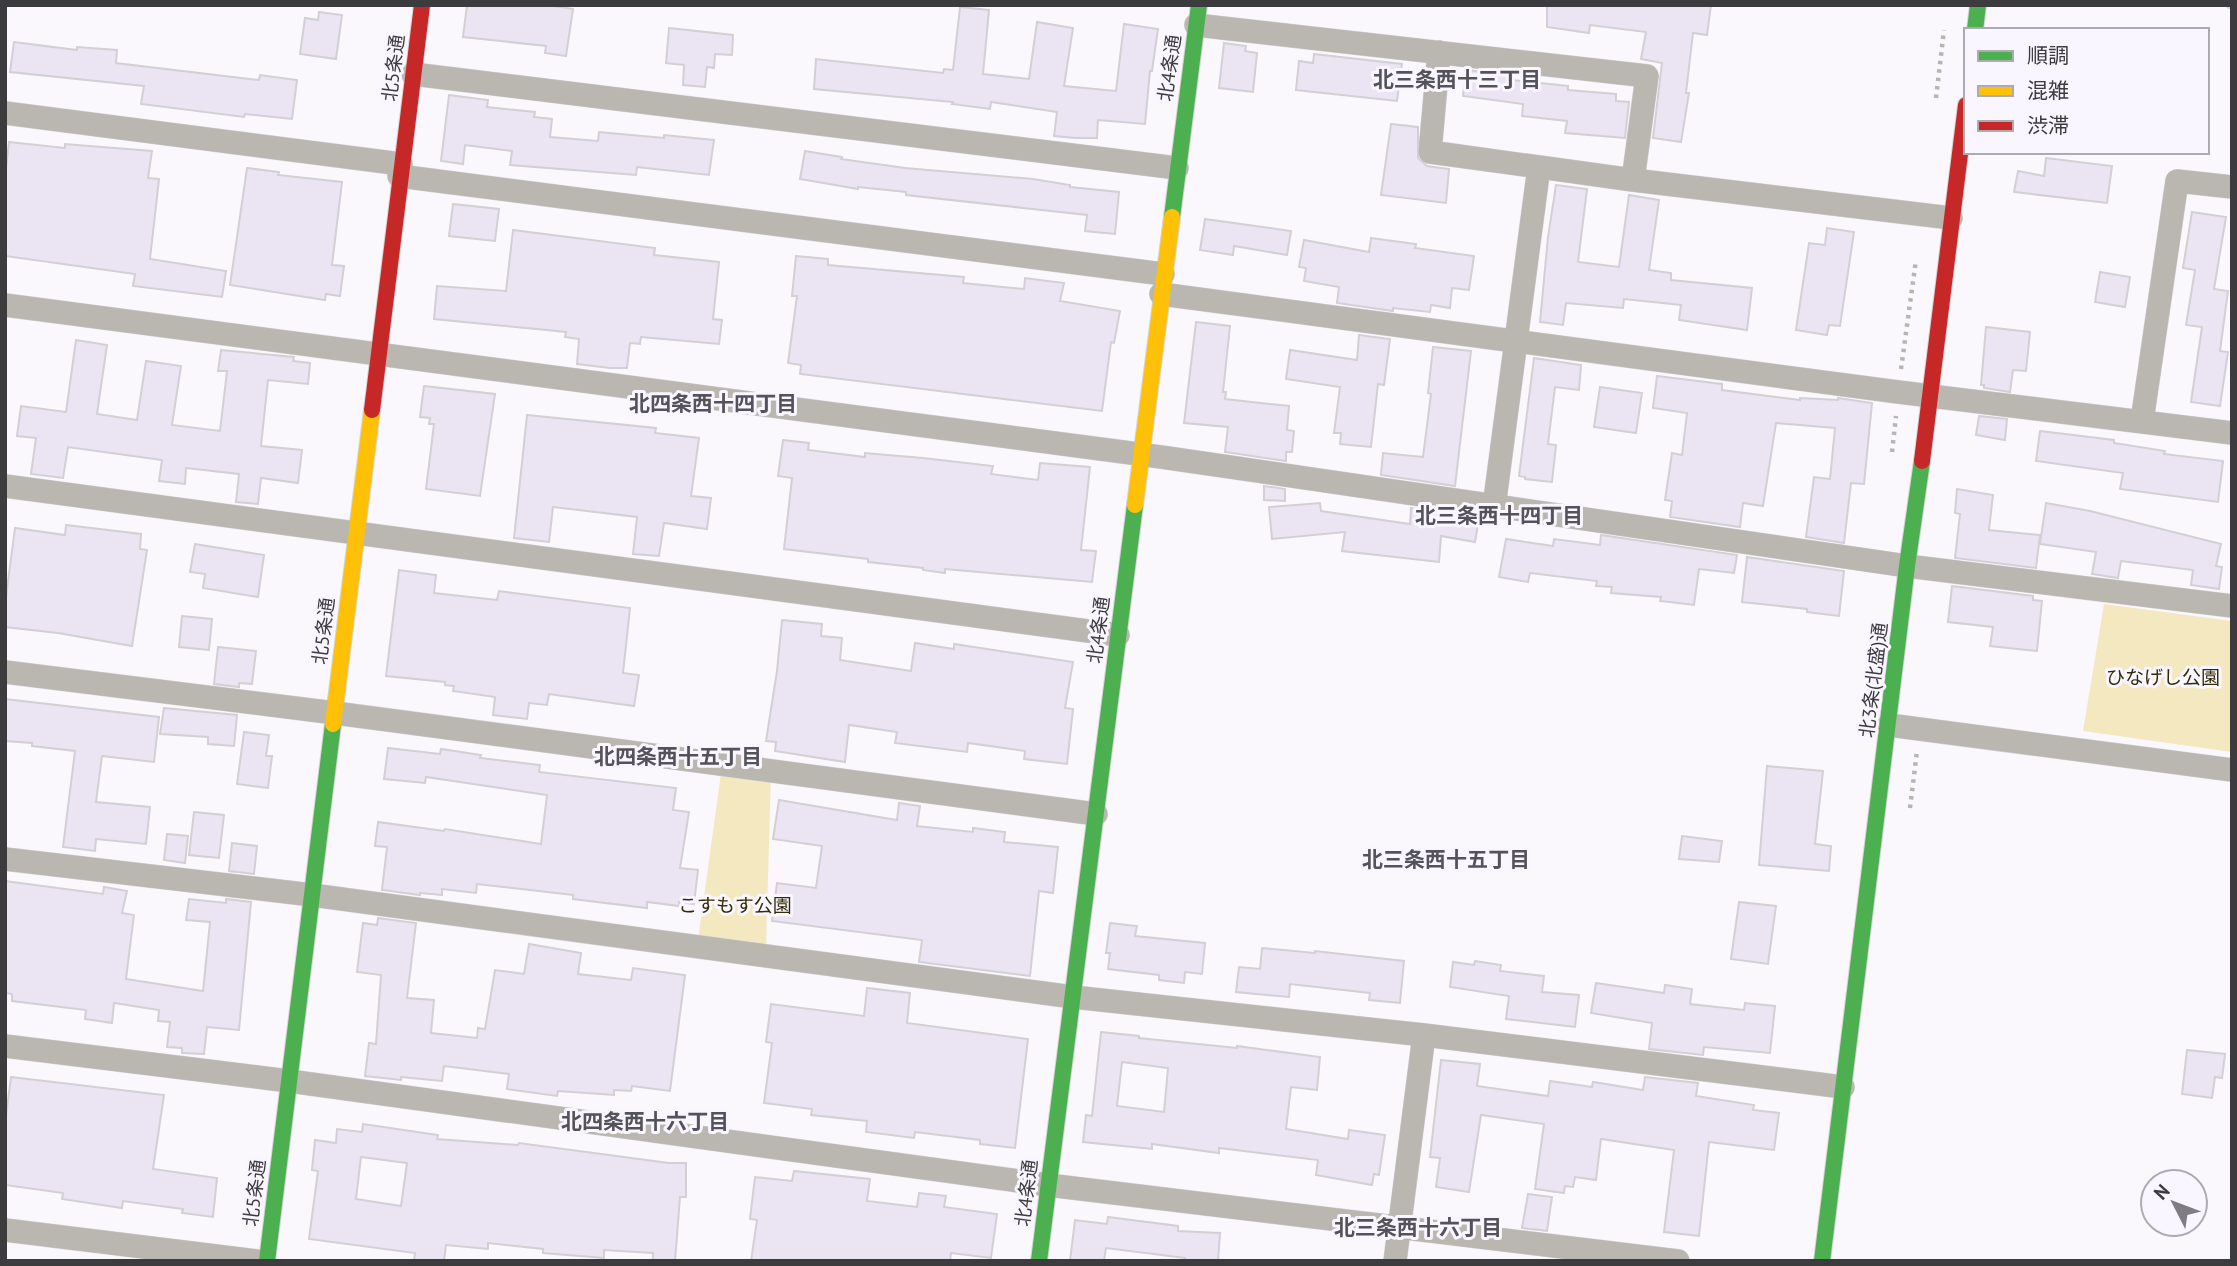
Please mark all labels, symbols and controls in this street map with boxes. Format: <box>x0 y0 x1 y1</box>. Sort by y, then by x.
legend <box>1964 28 2209 154</box>
street label: 北5条通 <box>377 33 409 103</box>
street label: 北4条通 <box>1152 33 1186 103</box>
text: 順調 <box>2027 42 2069 69</box>
district label: 北三条西十三丁目 <box>1373 66 1541 93</box>
text: 混雑 <box>2027 77 2069 104</box>
text: 渋滞 <box>2027 112 2069 139</box>
district label: 北四条西十四丁目 <box>629 390 797 417</box>
district label: 北三条西十四丁目 <box>1415 502 1583 529</box>
street label: 北4条通 <box>1082 595 1114 665</box>
street label: 北5条通 <box>307 596 339 666</box>
street label: 北3条(北盛)通 <box>1854 621 1892 739</box>
park label: ひなげし公園 <box>2106 665 2220 689</box>
district label: 北四条西十五丁目 <box>594 743 762 770</box>
district label: 北三条西十五丁目 <box>1362 846 1530 873</box>
park label: こすもす公園 <box>678 893 792 917</box>
district label: 北四条西十六丁目 <box>561 1108 729 1135</box>
street label: 北5条通 <box>238 1158 270 1228</box>
street label: 北4条通 <box>1010 1158 1042 1228</box>
north arrow <box>2139 1168 2209 1238</box>
text: N <box>2148 1179 2174 1204</box>
district label: 北三条西十六丁目 <box>1334 1214 1502 1241</box>

